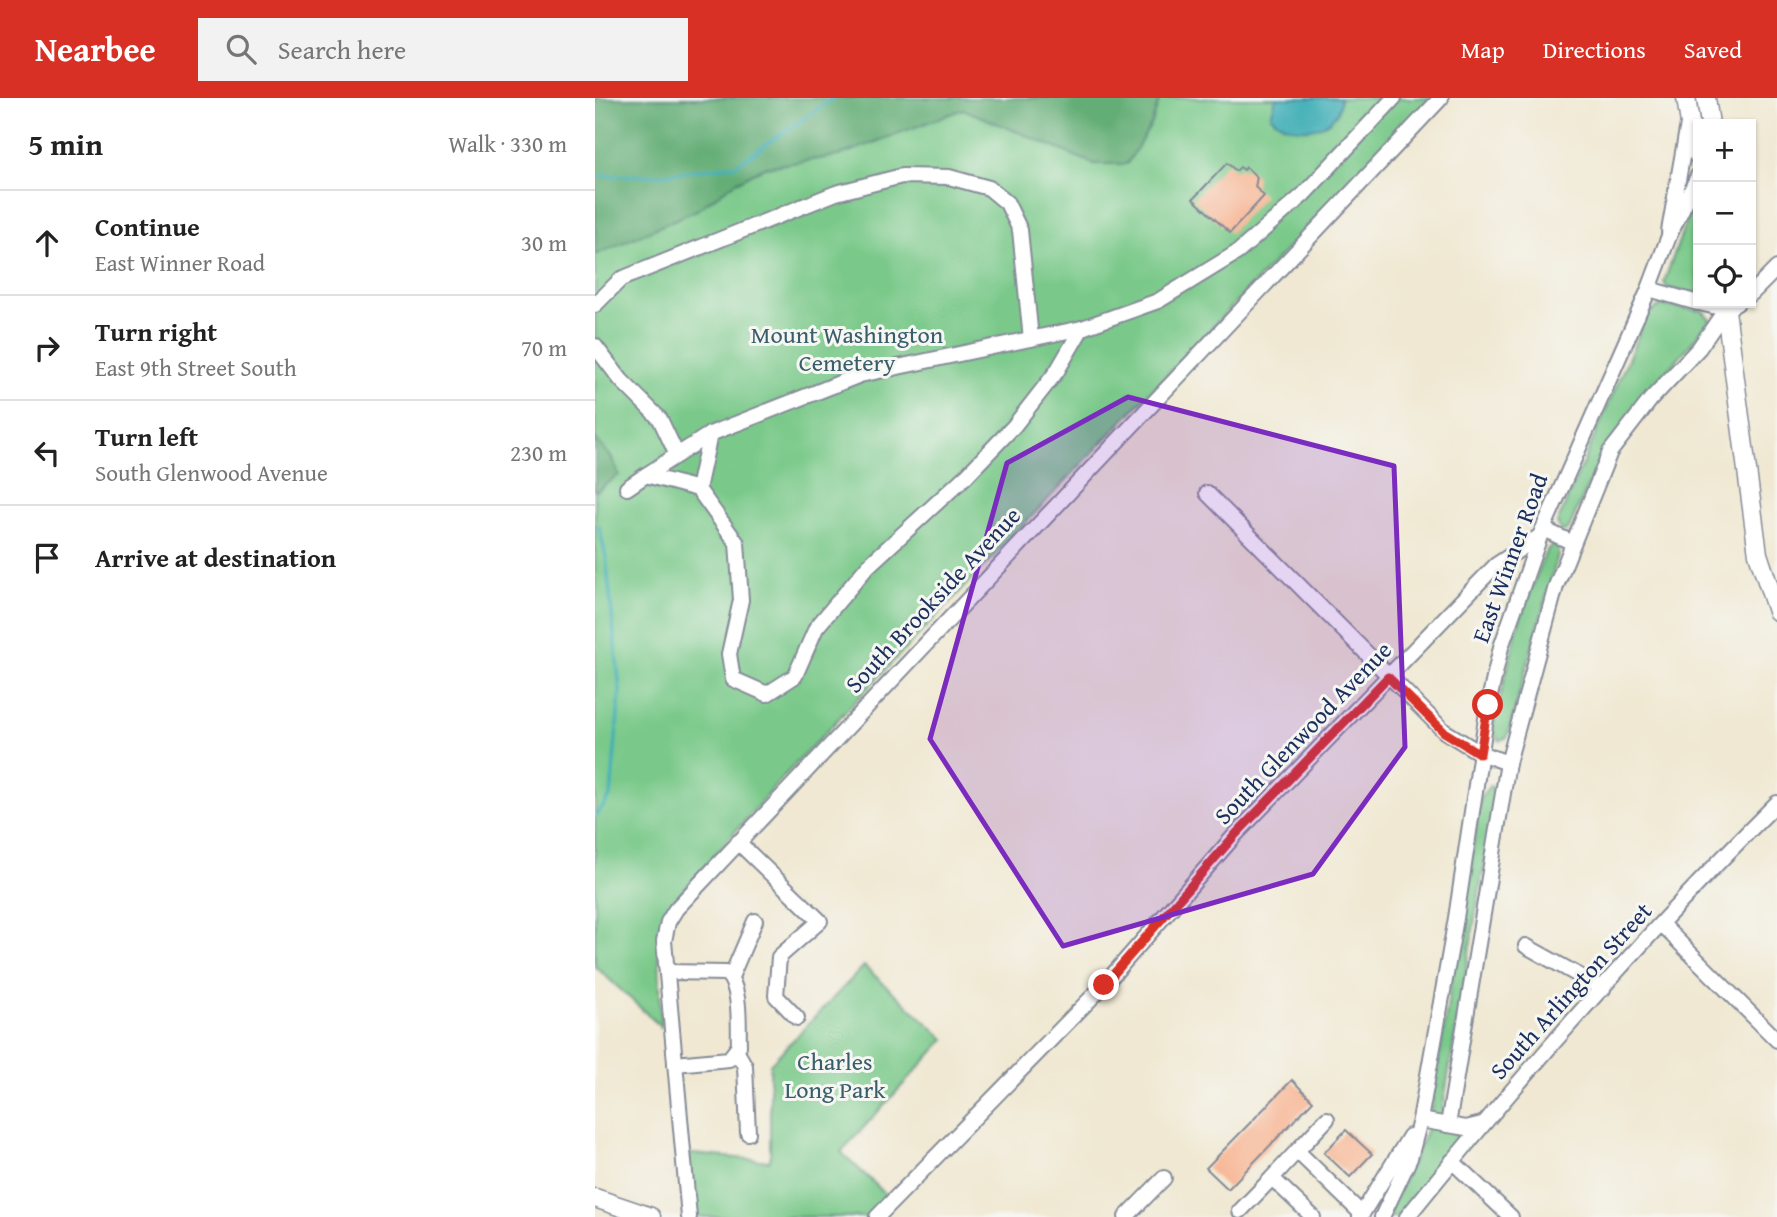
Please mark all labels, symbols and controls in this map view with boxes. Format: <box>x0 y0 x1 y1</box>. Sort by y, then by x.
search box <box>198 18 688 81</box>
text: Nearbee <box>35 25 156 73</box>
icon: search <box>222 30 260 68</box>
text: Search here <box>278 30 406 69</box>
text: Map <box>1461 32 1505 67</box>
text: Directions <box>1543 32 1646 67</box>
text: Saved <box>1684 32 1742 67</box>
map controls <box>1693 119 1756 308</box>
button: + <box>1693 119 1756 182</box>
text: 5 min <box>28 122 103 166</box>
text: Walk · 330 m <box>448 127 567 160</box>
button: − <box>1693 182 1756 245</box>
text: Continue <box>95 207 200 246</box>
icon: ahead <box>28 224 66 262</box>
text: 30 m <box>521 226 567 259</box>
button: locate <box>1693 245 1756 308</box>
text: East Winner Road <box>95 246 265 279</box>
text: Turn right <box>95 312 217 351</box>
park label: Mount Washington Cemetery <box>751 317 944 380</box>
icon: right <box>28 329 66 367</box>
text: 70 m <box>521 331 567 364</box>
text: East 9th Street South <box>95 351 297 384</box>
text: Turn left <box>95 417 198 456</box>
icon: left <box>28 434 66 472</box>
text: 230 m <box>510 436 567 469</box>
text: South Glenwood Avenue <box>95 456 328 489</box>
street label: East Winner Road <box>1463 468 1556 647</box>
street label: South Brookside Avenue <box>837 499 1028 701</box>
text: Arrive at destination <box>95 538 336 577</box>
icon: arrive <box>28 539 66 577</box>
street label: South Glenwood Avenue <box>1206 633 1400 832</box>
route start <box>1472 689 1503 720</box>
street label: South Arlington Street <box>1481 894 1660 1087</box>
route end <box>1088 969 1119 1000</box>
park label: Charles Long Park <box>785 1044 886 1107</box>

